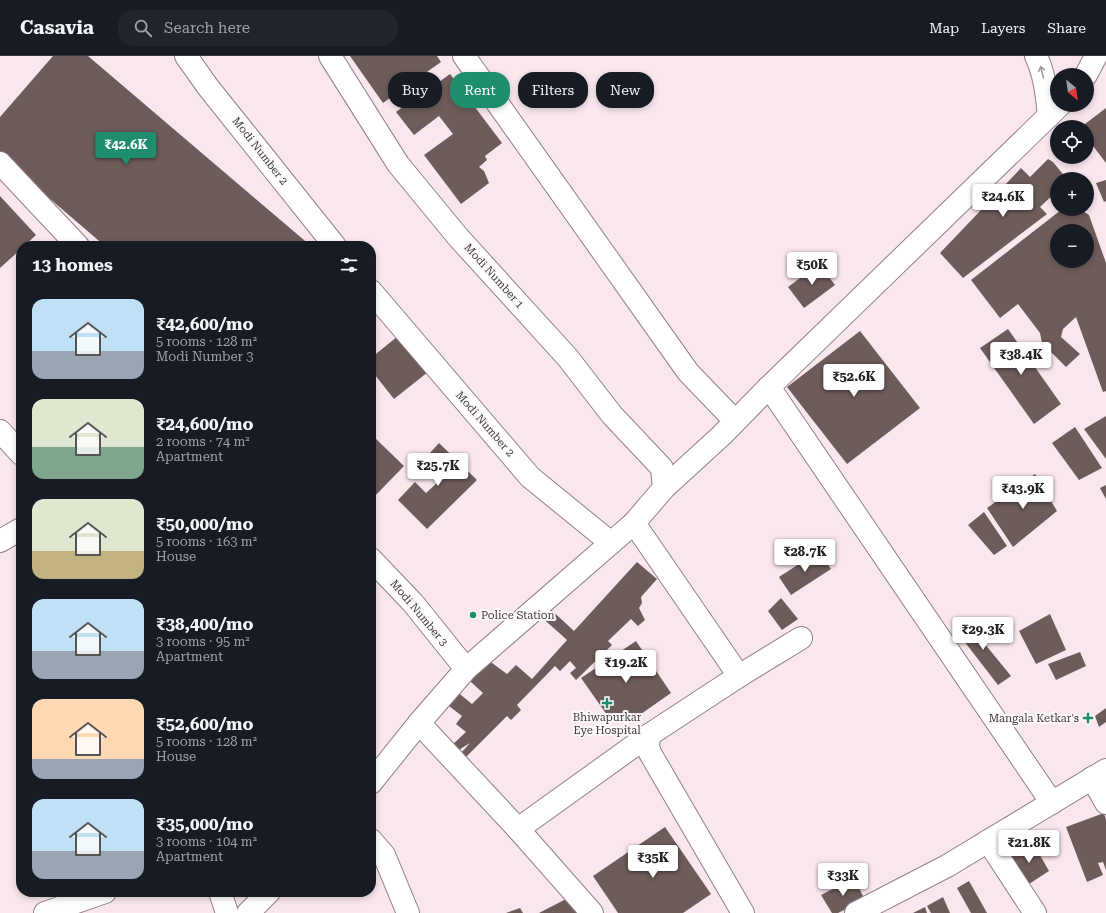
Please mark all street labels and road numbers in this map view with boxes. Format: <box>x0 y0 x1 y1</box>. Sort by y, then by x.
street label: Modi Number 2 <box>229 114 291 188</box>
street label: Modi Number 1 <box>462 241 526 311</box>
street label: Modi Number 2 <box>453 389 517 459</box>
street label: Modi Number 3 <box>388 577 450 649</box>

